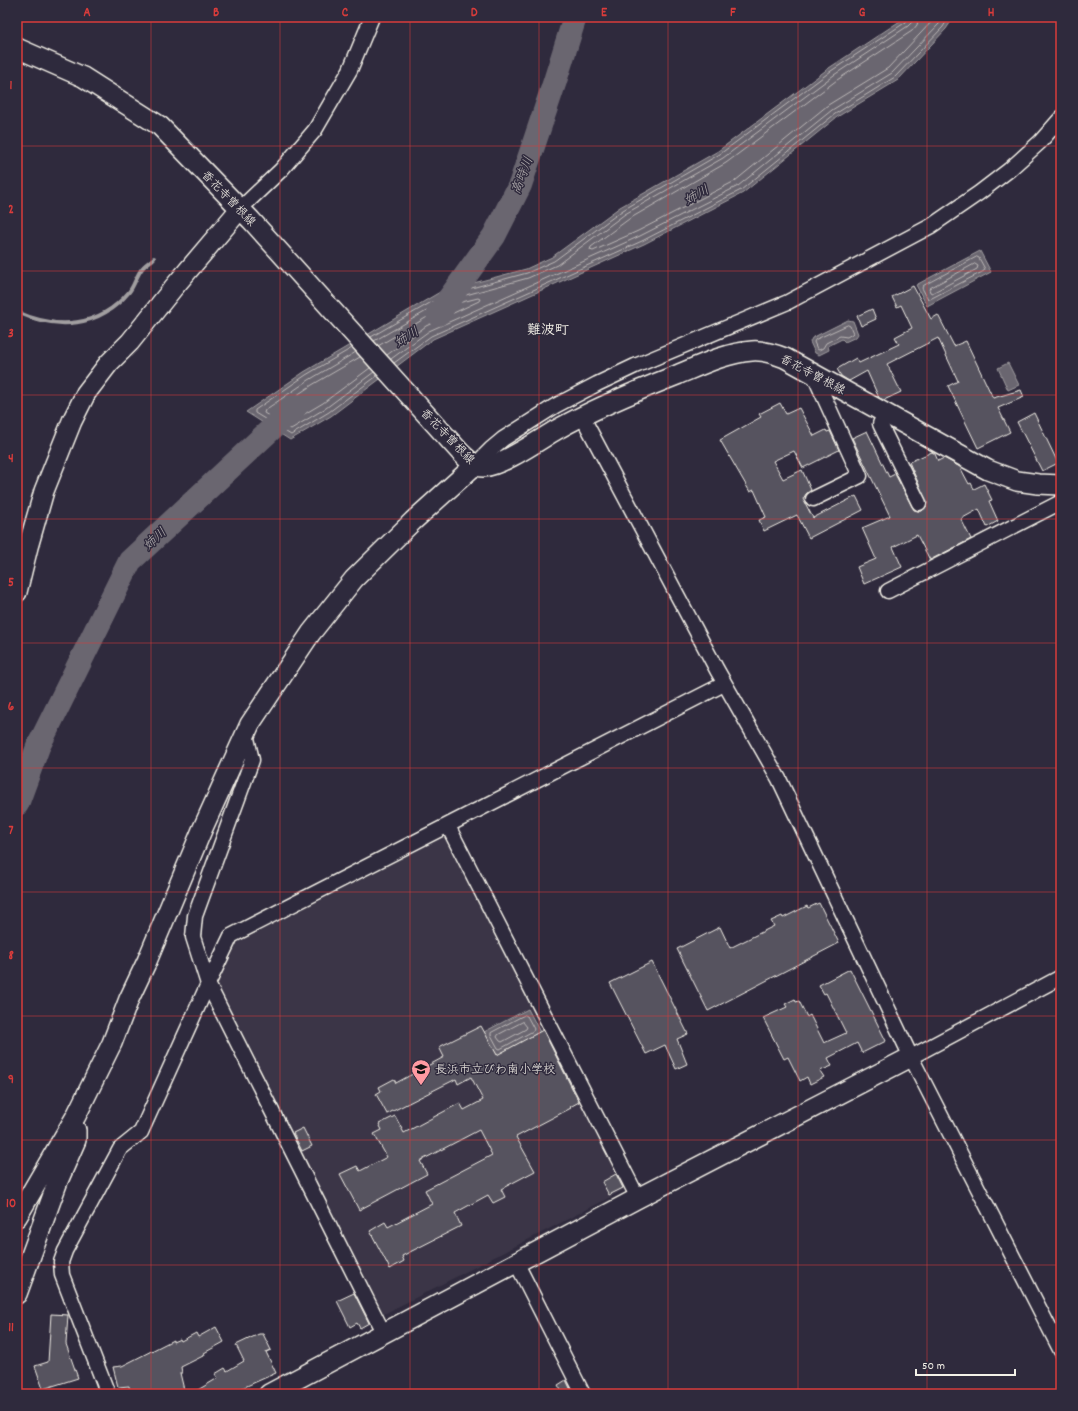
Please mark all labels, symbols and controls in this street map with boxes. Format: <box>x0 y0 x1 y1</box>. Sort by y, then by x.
text: A <box>83 4 91 23</box>
text: B <box>213 4 219 23</box>
text: C <box>342 4 349 23</box>
text: D <box>471 4 478 23</box>
text: E <box>601 4 608 23</box>
text: F <box>730 4 736 23</box>
text: G <box>859 4 866 23</box>
text: H <box>988 4 995 23</box>
text: 1 <box>10 77 13 96</box>
water label: 高時川 <box>507 154 539 198</box>
street label: 香花寺曽根線 <box>197 167 259 231</box>
water label: 姉川 <box>681 182 713 211</box>
text: 2 <box>8 201 14 220</box>
district label: 難波町 <box>527 321 569 341</box>
water label: 姉川 <box>391 323 423 353</box>
text: 3 <box>8 325 14 344</box>
street label: 香花寺曽根線 <box>777 351 848 400</box>
street label: 香花寺曽根線 <box>416 405 478 469</box>
text: 4 <box>8 450 14 469</box>
water label: 姉川 <box>140 524 172 556</box>
text: 5 <box>8 574 14 593</box>
text: 6 <box>8 698 15 717</box>
text: 7 <box>9 822 14 841</box>
text: 8 <box>8 947 14 966</box>
school or university icon: 長浜市立びわ南小学校 <box>410 1058 432 1086</box>
place label: 長浜市立びわ南小学校 <box>435 1062 555 1079</box>
text: 9 <box>8 1071 14 1090</box>
text: 10 <box>6 1195 16 1214</box>
text: 11 <box>8 1319 14 1338</box>
scale bar <box>916 1351 1015 1377</box>
text: 50 m <box>922 1358 945 1375</box>

